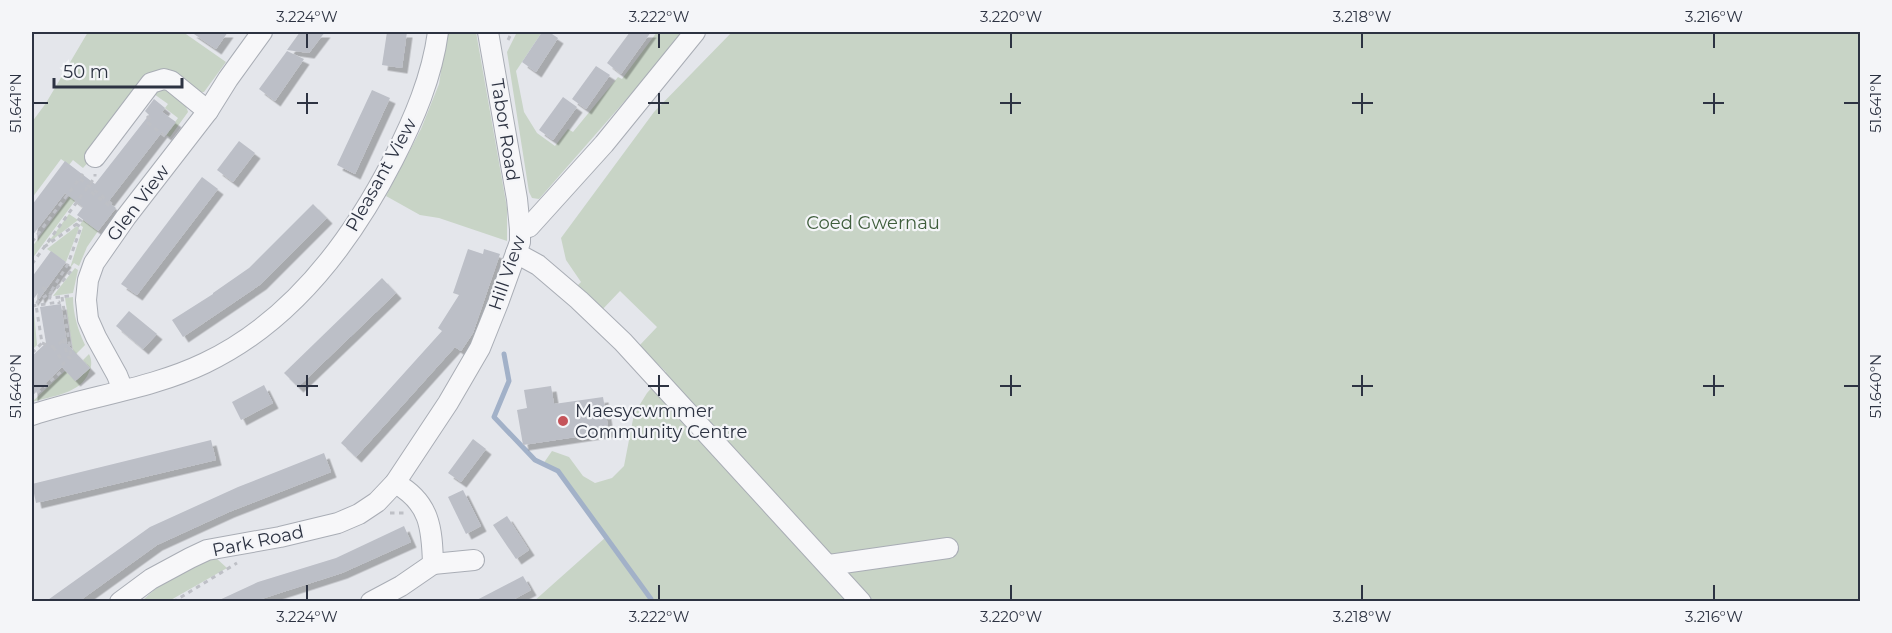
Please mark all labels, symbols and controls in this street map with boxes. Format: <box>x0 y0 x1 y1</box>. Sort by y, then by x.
text: 3.224°W <box>276 7 338 26</box>
text: 3.222°W <box>629 7 690 26</box>
text: 3.220°W <box>980 7 1042 26</box>
text: 3.218°W <box>1333 7 1392 26</box>
text: 3.216°W <box>1685 7 1743 26</box>
scale bar <box>54 51 182 89</box>
text: 50 m <box>63 61 109 83</box>
text: 51.641°N <box>6 73 25 133</box>
text: 51.641°N <box>1866 73 1885 133</box>
street label: Tabor Road <box>486 77 524 183</box>
street label: Pleasant View <box>341 114 421 236</box>
street label: Glen View <box>102 160 174 246</box>
park label: Coed Gwernau <box>806 212 940 234</box>
street label: Hill View <box>484 233 530 313</box>
text: 51.640°N <box>6 354 25 418</box>
text: 51.640°N <box>1866 354 1885 418</box>
place label: Maesycwmmer Community Centre <box>575 400 748 443</box>
marker: Maesycwmmer Community Centre <box>556 414 570 428</box>
street label: Park Road <box>210 521 306 561</box>
text: 3.224°W <box>276 607 338 626</box>
text: 3.222°W <box>629 607 690 626</box>
text: 3.220°W <box>980 607 1042 626</box>
text: 3.218°W <box>1333 607 1392 626</box>
text: 3.216°W <box>1685 607 1743 626</box>

